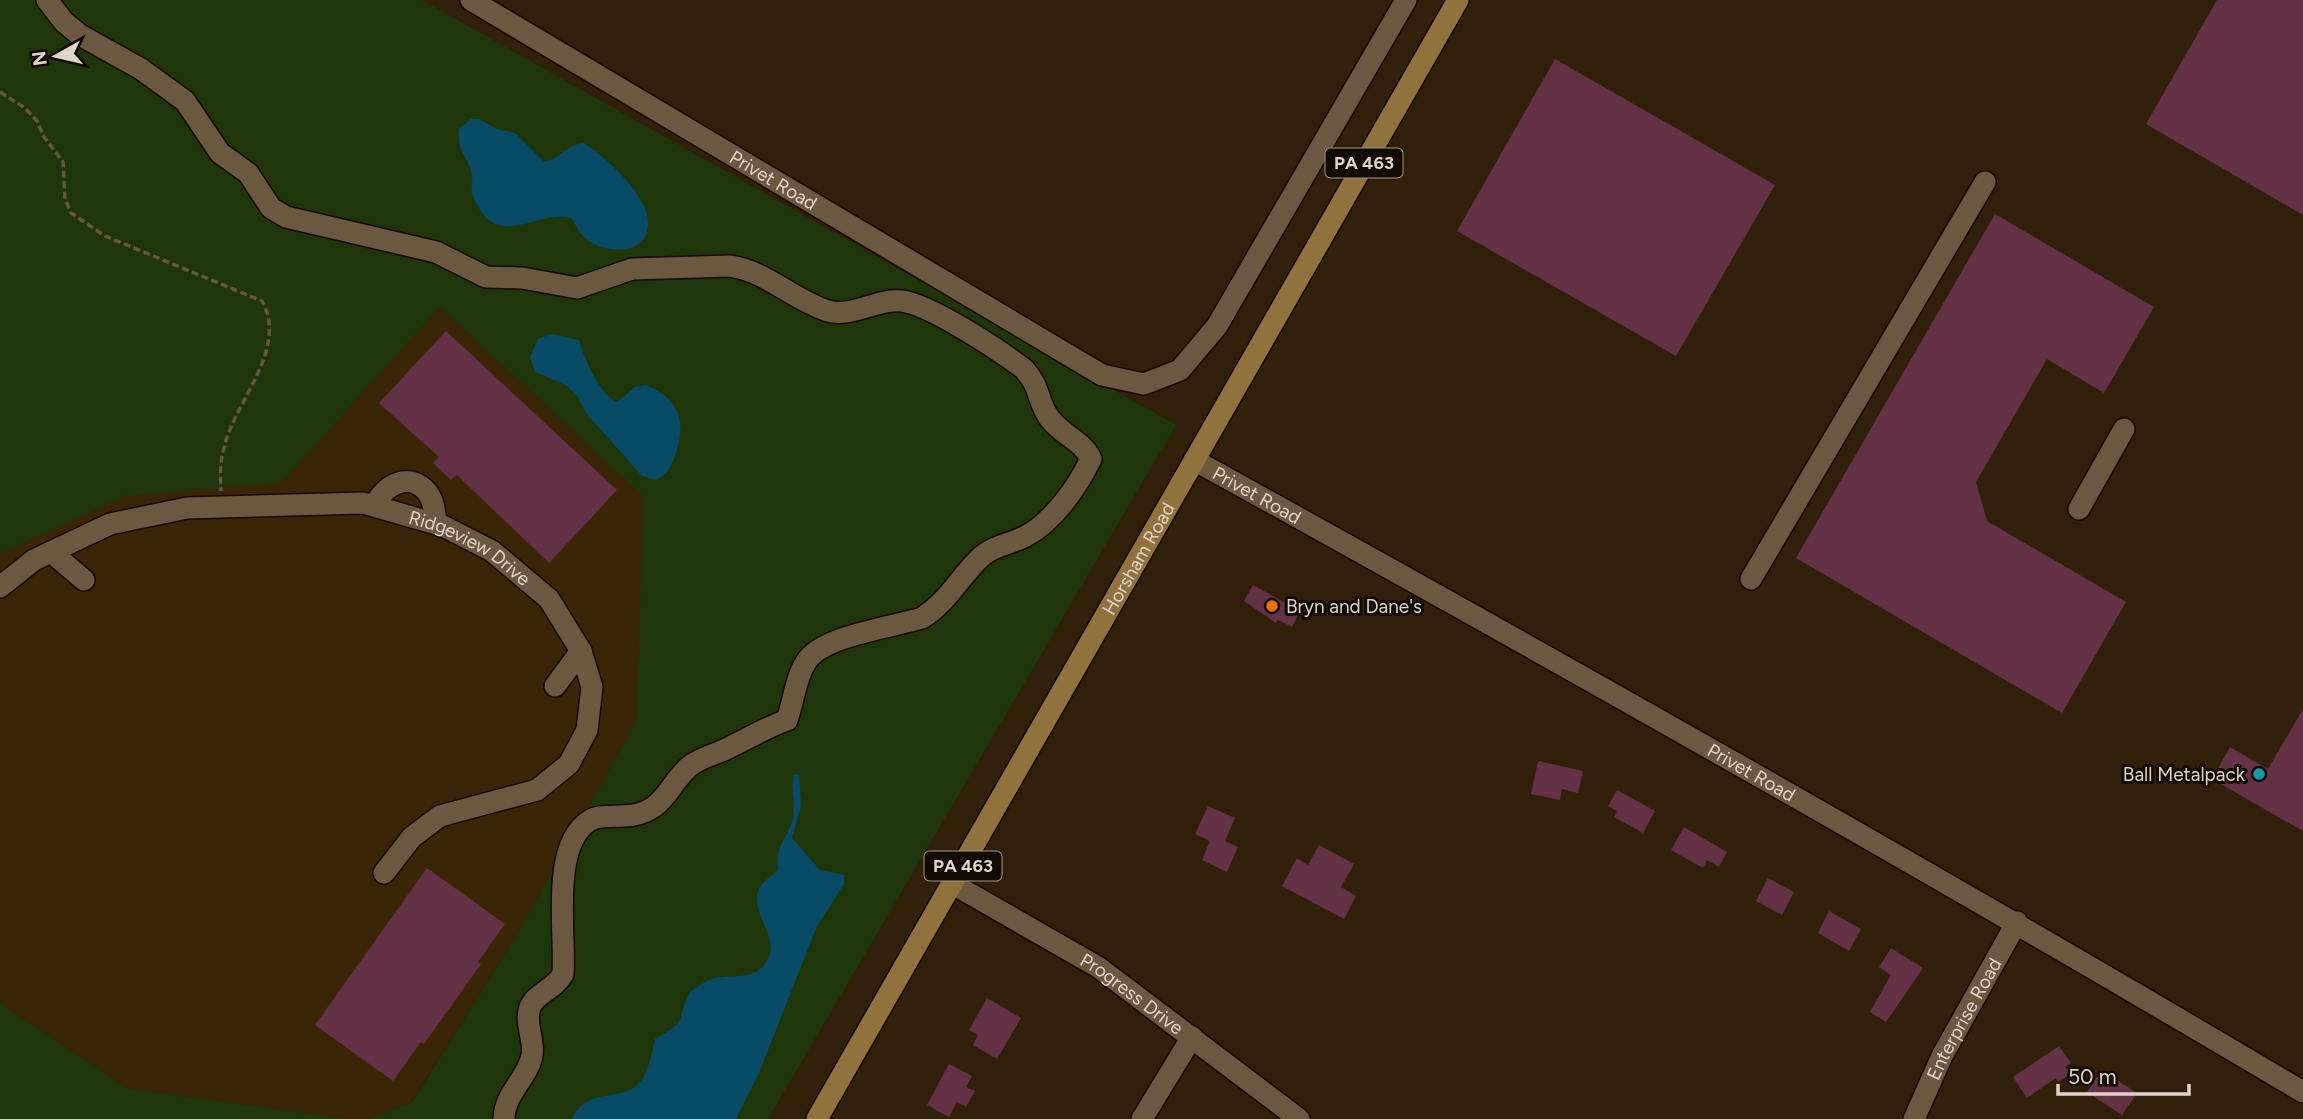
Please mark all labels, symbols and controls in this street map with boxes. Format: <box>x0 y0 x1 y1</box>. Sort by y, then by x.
north arrow <box>21 21 91 91</box>
text: N <box>27 49 52 67</box>
street label: Privet Road <box>726 145 821 215</box>
road number: PA 463 <box>1326 148 1402 178</box>
street label: Privet Road <box>1209 461 1305 529</box>
street label: Horsham Road <box>1097 498 1179 619</box>
street label: Ridgeview Drive <box>406 505 535 590</box>
place label: Bryn and Dane's <box>1286 595 1422 618</box>
marker: Bryn and Dane's <box>1264 598 1280 614</box>
street label: Privet Road <box>1704 738 1800 806</box>
place label: Ball Metalpack <box>2123 763 2246 786</box>
marker: Ball Metalpack <box>2251 766 2267 782</box>
road number: PA 463 <box>925 852 1002 880</box>
street label: Progress Drive <box>1076 948 1188 1039</box>
street label: Enterprise Road <box>1921 954 2006 1083</box>
scale bar <box>2058 1052 2189 1096</box>
text: 50 m <box>2068 1064 2117 1089</box>

